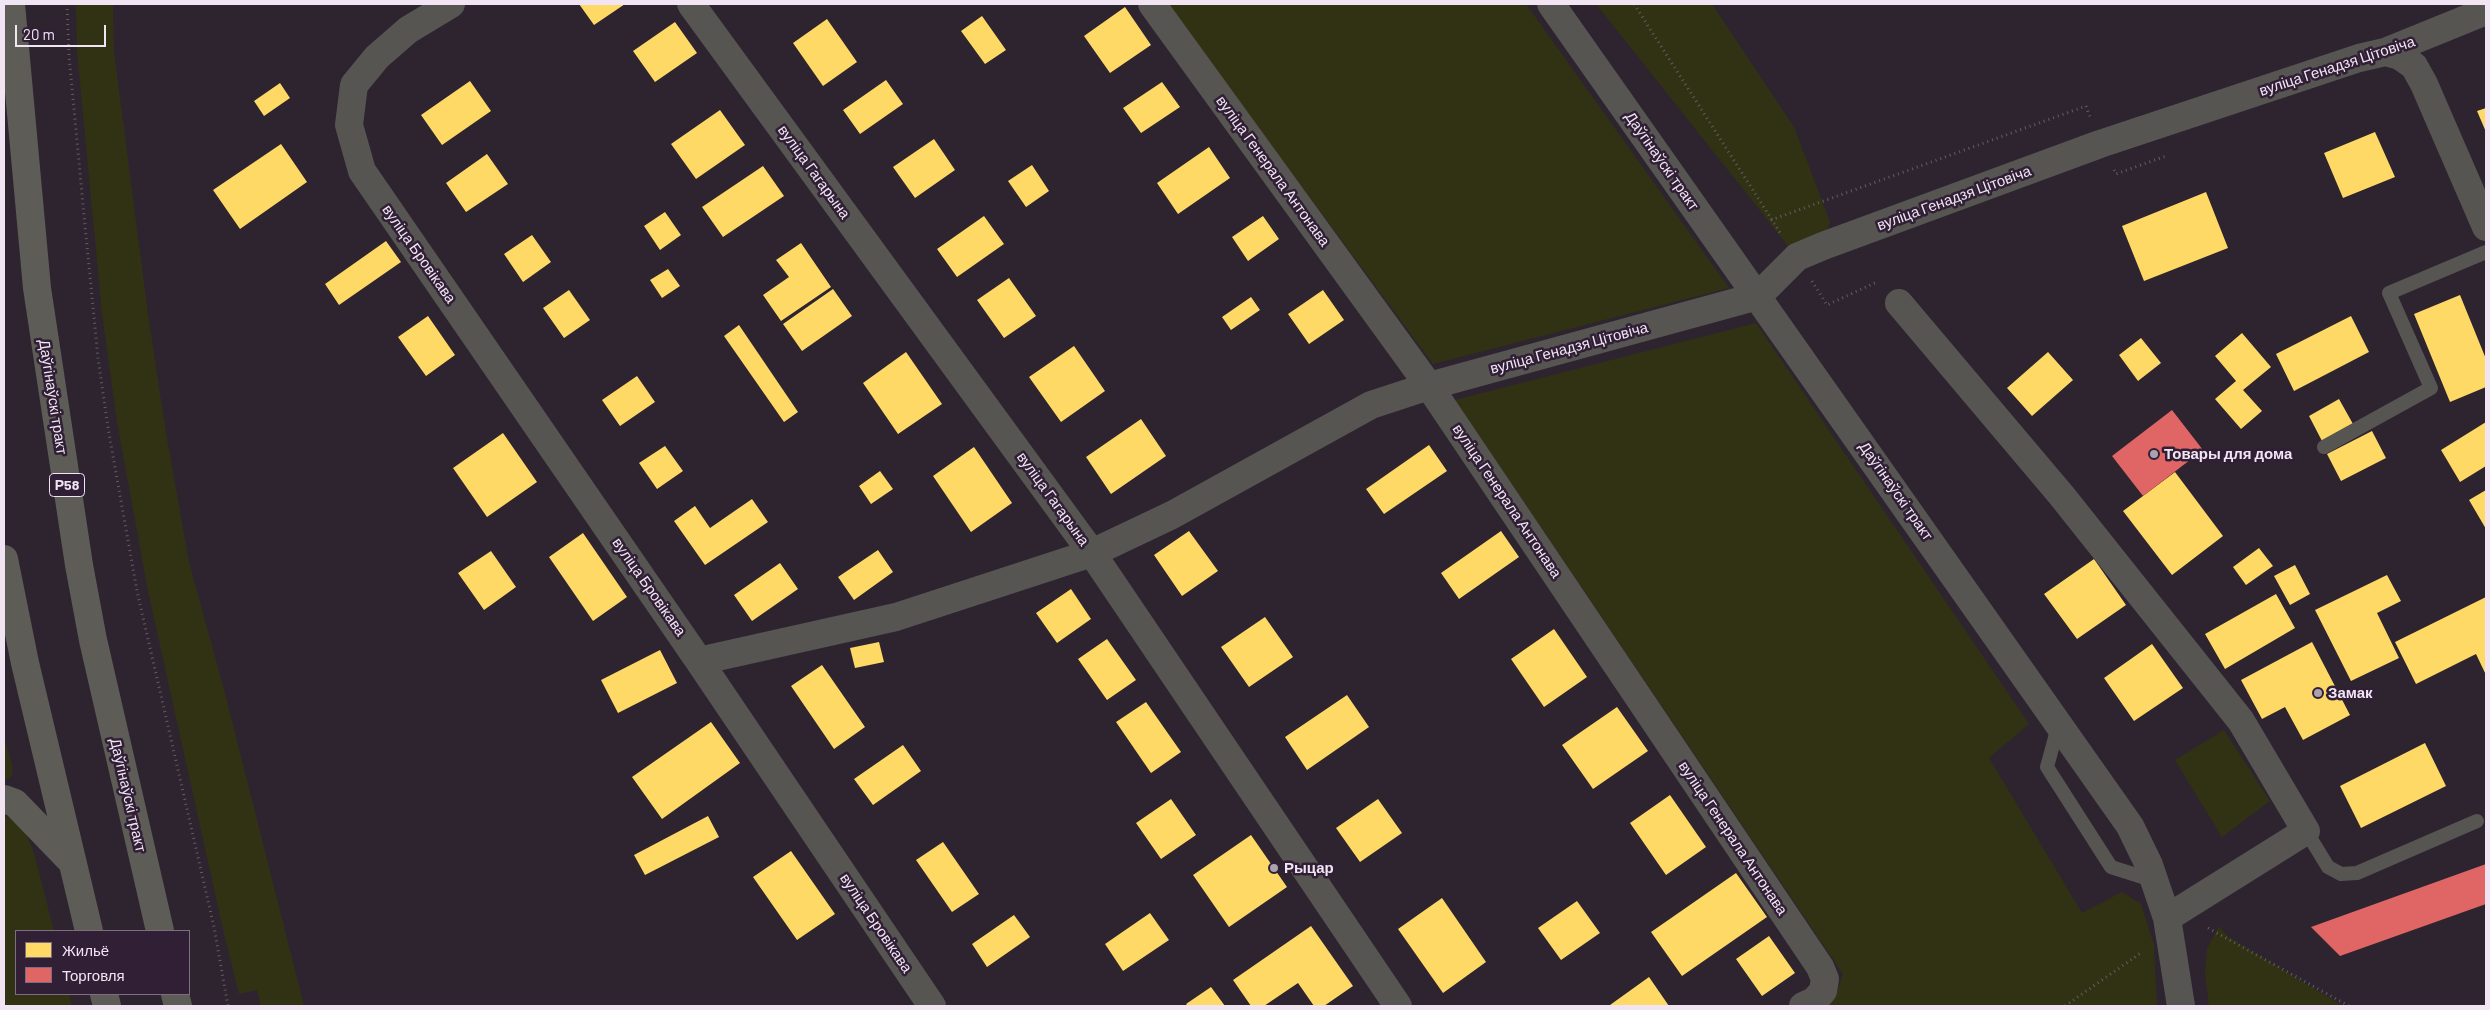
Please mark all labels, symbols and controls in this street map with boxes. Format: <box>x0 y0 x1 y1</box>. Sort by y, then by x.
scale bar <box>18 15 109 47</box>
text: 20 m <box>23 25 55 43</box>
street label: вуліца Генадзя Цітовіча <box>2257 32 2417 100</box>
street label: вуліца Генерала Антонава <box>1212 92 1334 250</box>
street label: Даўгінаўскі тракт <box>1621 108 1703 214</box>
street label: вуліца Гагарына <box>774 122 854 222</box>
street label: вуліца Генадзя Цітовіча <box>1875 162 2033 234</box>
street label: вуліца Бровікава <box>378 201 460 307</box>
street label: вуліца Генадзя Цітовіча <box>1488 318 1650 378</box>
street label: Даўгінаўскі тракт <box>35 338 71 456</box>
street label: вуліца Генерала Антонава <box>1449 421 1565 581</box>
street label: Даўгінаўскі тракт <box>1855 438 1937 544</box>
place label: Товары для дома <box>2164 445 2292 463</box>
marker: Товары для дома <box>2148 448 2160 460</box>
street label: вуліца Гагарына <box>1013 449 1093 549</box>
road number: Р58 <box>50 474 84 496</box>
street label: вуліца Бровікава <box>608 534 690 640</box>
place label: Замак <box>2328 684 2372 702</box>
marker: Замак <box>2312 687 2324 699</box>
street label: Даўгінаўскі тракт <box>106 736 150 854</box>
street label: вуліца Генерала Антонава <box>1675 758 1791 918</box>
place label: Рыцар <box>1284 859 1334 877</box>
marker: Рыцар <box>1268 862 1280 874</box>
street label: вуліца Бровікава <box>836 870 916 976</box>
legend <box>15 930 190 995</box>
text: Жильё <box>62 941 109 959</box>
text: Торговля <box>62 966 125 984</box>

